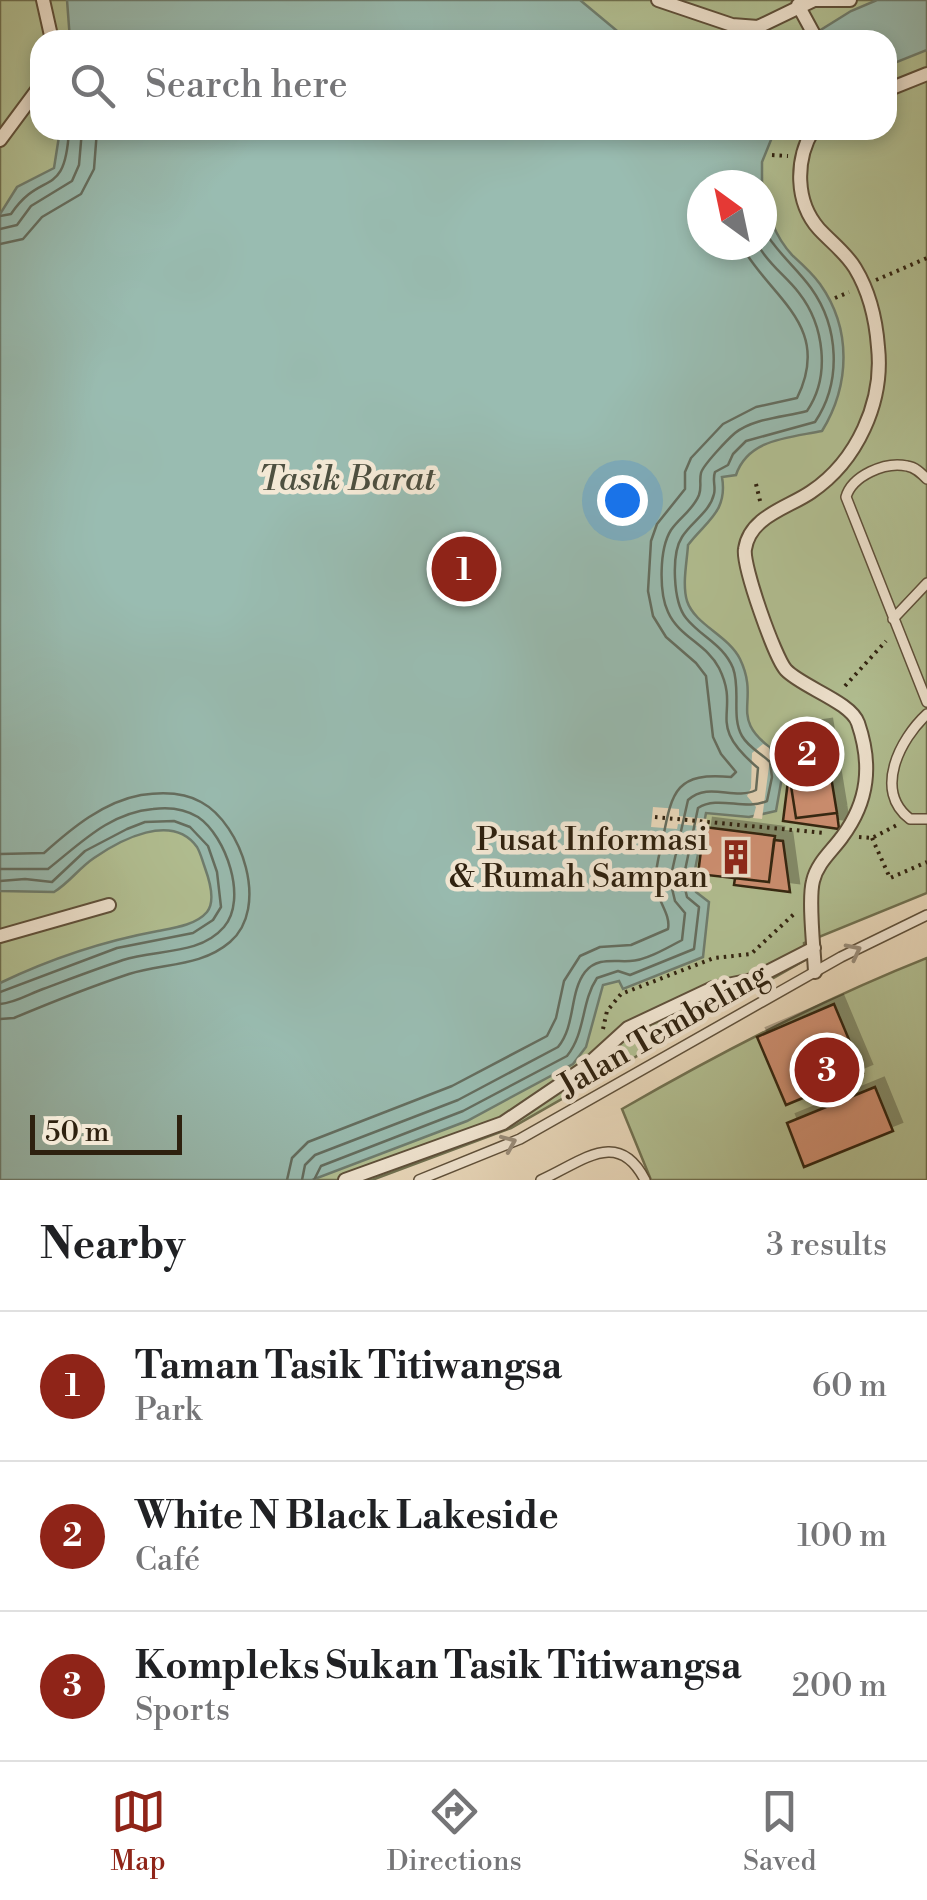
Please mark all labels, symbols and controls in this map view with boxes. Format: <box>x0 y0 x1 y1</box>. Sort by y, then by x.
search box <box>30 30 897 140</box>
icon: search <box>65 58 120 113</box>
text: Search here <box>145 62 348 109</box>
north arrow <box>687 170 777 260</box>
water label: Tasik Barat <box>258 458 436 501</box>
your location <box>597 475 648 526</box>
pin: 1 <box>432 532 496 606</box>
pin: 2 <box>774 716 840 792</box>
place label: Pusat Informasi & Rumah Sampan <box>449 820 708 897</box>
building icon: Pusat Informasi & Rumah Sampan <box>717 838 755 876</box>
one-way arrow <box>844 944 862 963</box>
street label: Jalan Tembeling <box>551 954 776 1106</box>
pin: 3 <box>794 1032 860 1108</box>
scale bar <box>30 1110 182 1154</box>
text: 50 m <box>45 1115 109 1150</box>
one-way arrow <box>499 1135 517 1155</box>
text: Nearby <box>40 1219 185 1272</box>
text: 3 results <box>766 1225 887 1265</box>
text: Taman Tasik Titiwangsa <box>135 1343 562 1390</box>
text: 1 <box>65 1366 80 1406</box>
text: 60 m <box>812 1366 887 1406</box>
text: Park <box>135 1390 202 1430</box>
text: White N Black Lakeside <box>135 1493 559 1540</box>
text: 2 <box>62 1516 83 1556</box>
text: 100 m <box>797 1516 887 1556</box>
text: Café <box>135 1540 200 1580</box>
text: Kompleks Sukan Tasik Titiwangsa <box>135 1643 741 1690</box>
text: 3 <box>63 1666 82 1706</box>
text: 200 m <box>792 1666 887 1706</box>
text: Sports <box>135 1690 230 1730</box>
tab: Map <box>111 1784 166 1879</box>
tab: Directions <box>387 1784 522 1879</box>
tab: Saved <box>743 1784 816 1879</box>

